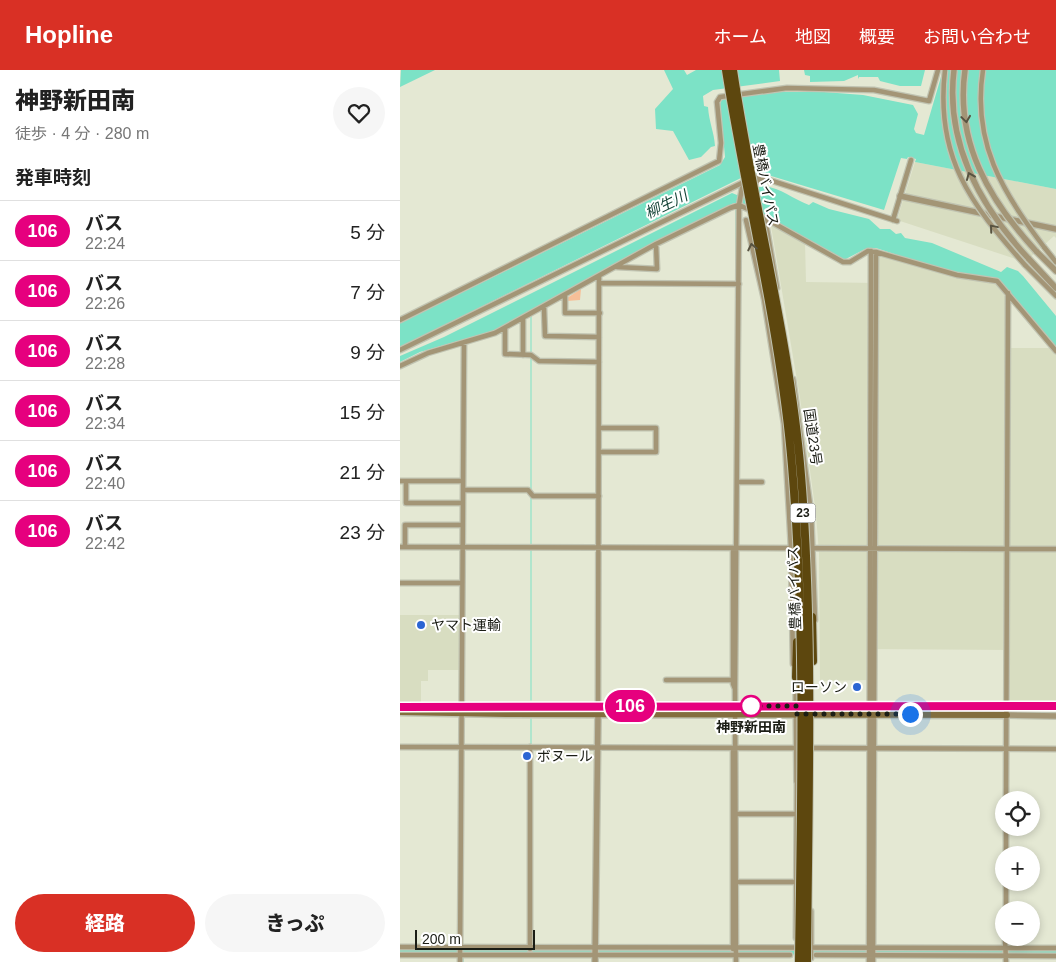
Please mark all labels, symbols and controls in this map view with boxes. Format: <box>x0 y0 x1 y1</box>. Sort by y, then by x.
text: Hopline <box>25 21 113 48</box>
text: ホーム <box>714 27 767 47</box>
text: 地図 <box>795 27 831 47</box>
text: 概要 <box>859 27 895 47</box>
text: お問い合わせ <box>923 27 1031 47</box>
text: 神野新田南 <box>15 87 135 114</box>
button: heart <box>333 87 385 139</box>
one-way arrow <box>960 115 971 123</box>
text: 徒歩 · 4 分 · 280 m <box>15 125 149 142</box>
street label: 豊橋バイパス <box>750 142 782 228</box>
text: 発車時刻 <box>15 167 91 188</box>
one-way arrow <box>966 172 976 181</box>
water label: 柳生川 <box>642 186 692 222</box>
text: バス <box>85 213 123 234</box>
text: 106 <box>27 221 58 241</box>
text: 5 分 <box>350 222 385 243</box>
one-way arrow <box>991 225 999 234</box>
text: 22:24 <box>85 235 125 252</box>
one-way arrow <box>747 243 758 252</box>
text: バス <box>85 273 123 294</box>
text: 106 <box>27 281 58 301</box>
text: 7 分 <box>350 282 385 303</box>
text: 22:26 <box>85 295 125 312</box>
text: バス <box>85 333 123 354</box>
text: 106 <box>27 341 58 361</box>
text: 9 分 <box>350 342 385 363</box>
text: 22:28 <box>85 355 125 372</box>
text: バス <box>85 393 123 414</box>
text: 106 <box>27 401 58 421</box>
text: 15 分 <box>340 402 385 423</box>
street label: 国道23号 <box>801 407 825 467</box>
text: 22:34 <box>85 415 125 432</box>
text: バス <box>85 453 123 474</box>
text: 106 <box>27 461 58 481</box>
text: 21 分 <box>340 462 385 483</box>
text: 22:40 <box>85 475 125 492</box>
road number: 23 <box>790 503 816 522</box>
text: バス <box>85 513 123 534</box>
text: 106 <box>27 521 58 541</box>
text: 23 分 <box>340 522 385 543</box>
text: 22:42 <box>85 535 125 552</box>
street label: 豊橋バイパス <box>785 546 803 630</box>
place label: ヤマト運輸 <box>431 617 501 633</box>
marker: ヤマト運輸 <box>415 619 427 631</box>
place label: ローソン <box>791 679 847 695</box>
marker: ローソン <box>851 681 863 693</box>
line badge: 106 <box>601 690 659 722</box>
marker: 神野新田南 <box>740 695 762 717</box>
text: 106 <box>615 696 645 716</box>
your location <box>898 702 923 727</box>
place label: 神野新田南 <box>716 719 786 735</box>
place label: ボヌール <box>537 748 593 764</box>
marker: ボヌール <box>521 750 533 762</box>
map controls <box>995 791 1040 946</box>
button: locate <box>995 791 1040 836</box>
button: + <box>995 846 1040 891</box>
button: 経路 <box>15 894 195 952</box>
button: きっぷ <box>205 894 385 952</box>
button: − <box>995 901 1040 946</box>
scale bar <box>415 927 535 950</box>
text: 200 m <box>422 931 461 947</box>

